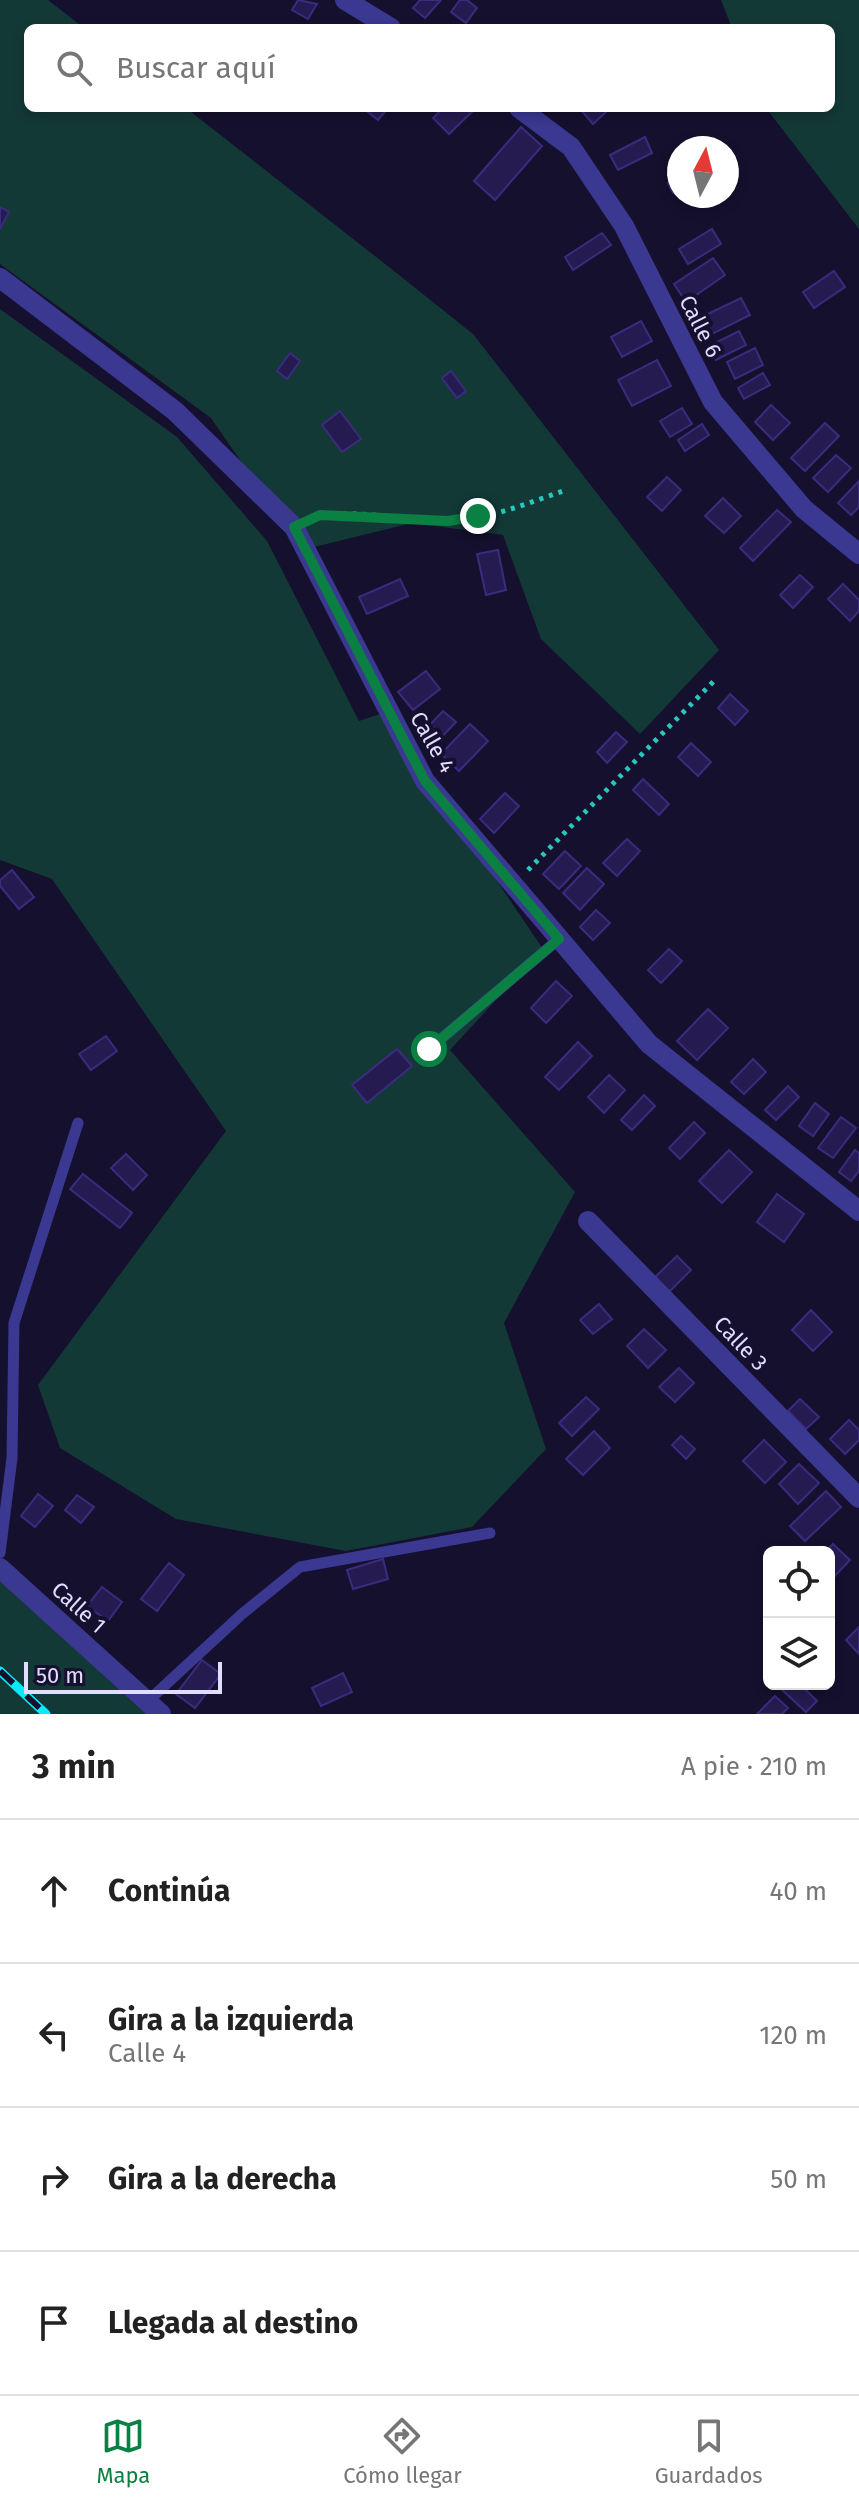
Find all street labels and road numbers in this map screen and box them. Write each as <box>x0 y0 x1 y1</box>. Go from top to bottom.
street label: Calle 6 <box>674 291 728 362</box>
street label: Calle 4 <box>404 707 461 778</box>
street label: Calle 3 <box>708 1310 773 1376</box>
street label: Calle 1 <box>46 1576 111 1639</box>

